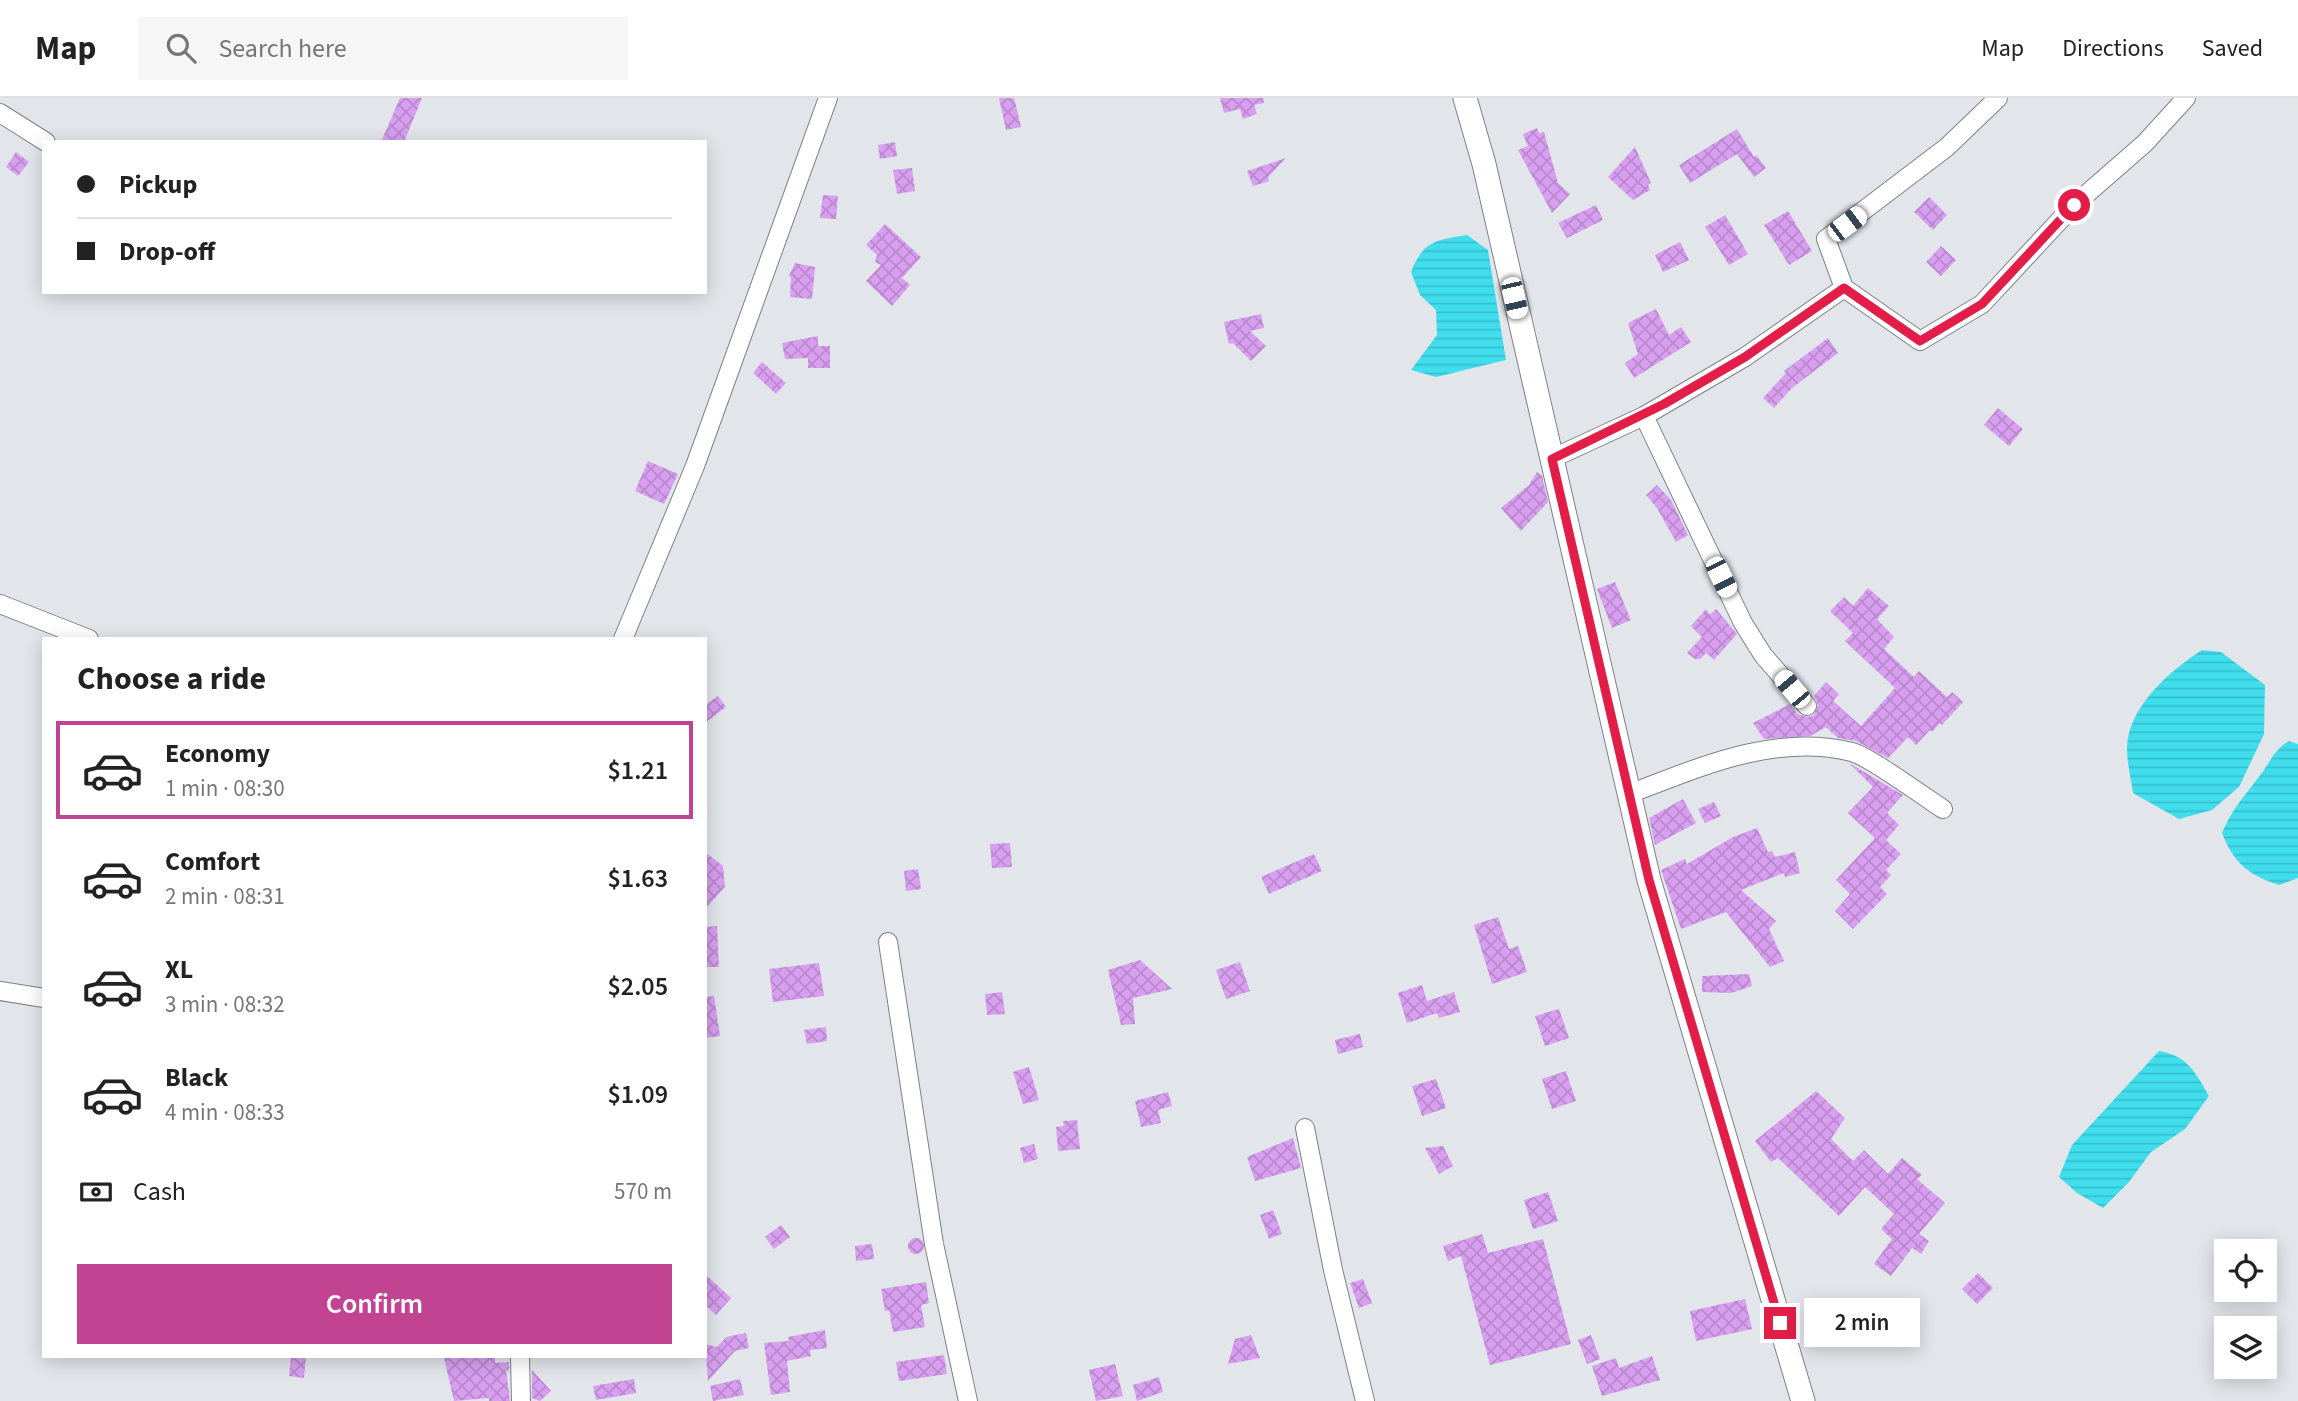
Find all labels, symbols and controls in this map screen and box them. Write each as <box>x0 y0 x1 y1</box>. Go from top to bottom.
search box <box>138 17 628 80</box>
text: Map <box>35 25 96 72</box>
icon: search <box>162 29 200 67</box>
text: Search here <box>218 30 347 67</box>
text: Map <box>1981 31 2024 66</box>
text: Directions <box>2062 31 2164 66</box>
text: Saved <box>2202 31 2263 66</box>
text: Pickup <box>119 166 197 203</box>
route start <box>2058 189 2090 221</box>
car <box>1824 203 1871 245</box>
text: Drop-off <box>119 233 215 270</box>
car <box>1500 275 1529 321</box>
car <box>1703 554 1740 600</box>
text: Choose a ride <box>77 656 266 702</box>
car <box>1771 666 1814 712</box>
text: Economy <box>165 735 270 772</box>
icon: car <box>81 739 144 802</box>
text: $1.21 <box>607 752 668 789</box>
text: 1 min · 08:30 <box>165 772 285 805</box>
text: Comfort <box>165 843 260 880</box>
icon: car <box>81 847 144 910</box>
text: $1.63 <box>607 860 668 897</box>
text: 2 min · 08:31 <box>165 880 285 913</box>
text: XL <box>165 951 193 988</box>
icon: car <box>81 955 144 1018</box>
text: $2.05 <box>607 968 668 1005</box>
text: 3 min · 08:32 <box>165 988 285 1021</box>
text: Black <box>165 1059 228 1096</box>
icon: car <box>81 1063 144 1126</box>
text: $1.09 <box>607 1076 668 1113</box>
text: 4 min · 08:33 <box>165 1096 285 1129</box>
icon: cash <box>77 1173 115 1211</box>
text: Cash <box>133 1173 186 1210</box>
text: 570 m <box>614 1175 672 1208</box>
map controls <box>2214 1239 2277 1379</box>
button: locate <box>2214 1239 2277 1302</box>
button: Confirm <box>77 1264 672 1344</box>
callout: 2 min <box>1804 1298 1920 1348</box>
text: 2 min <box>1835 1306 1889 1339</box>
route end <box>1764 1307 1796 1339</box>
button: layers <box>2214 1316 2277 1379</box>

